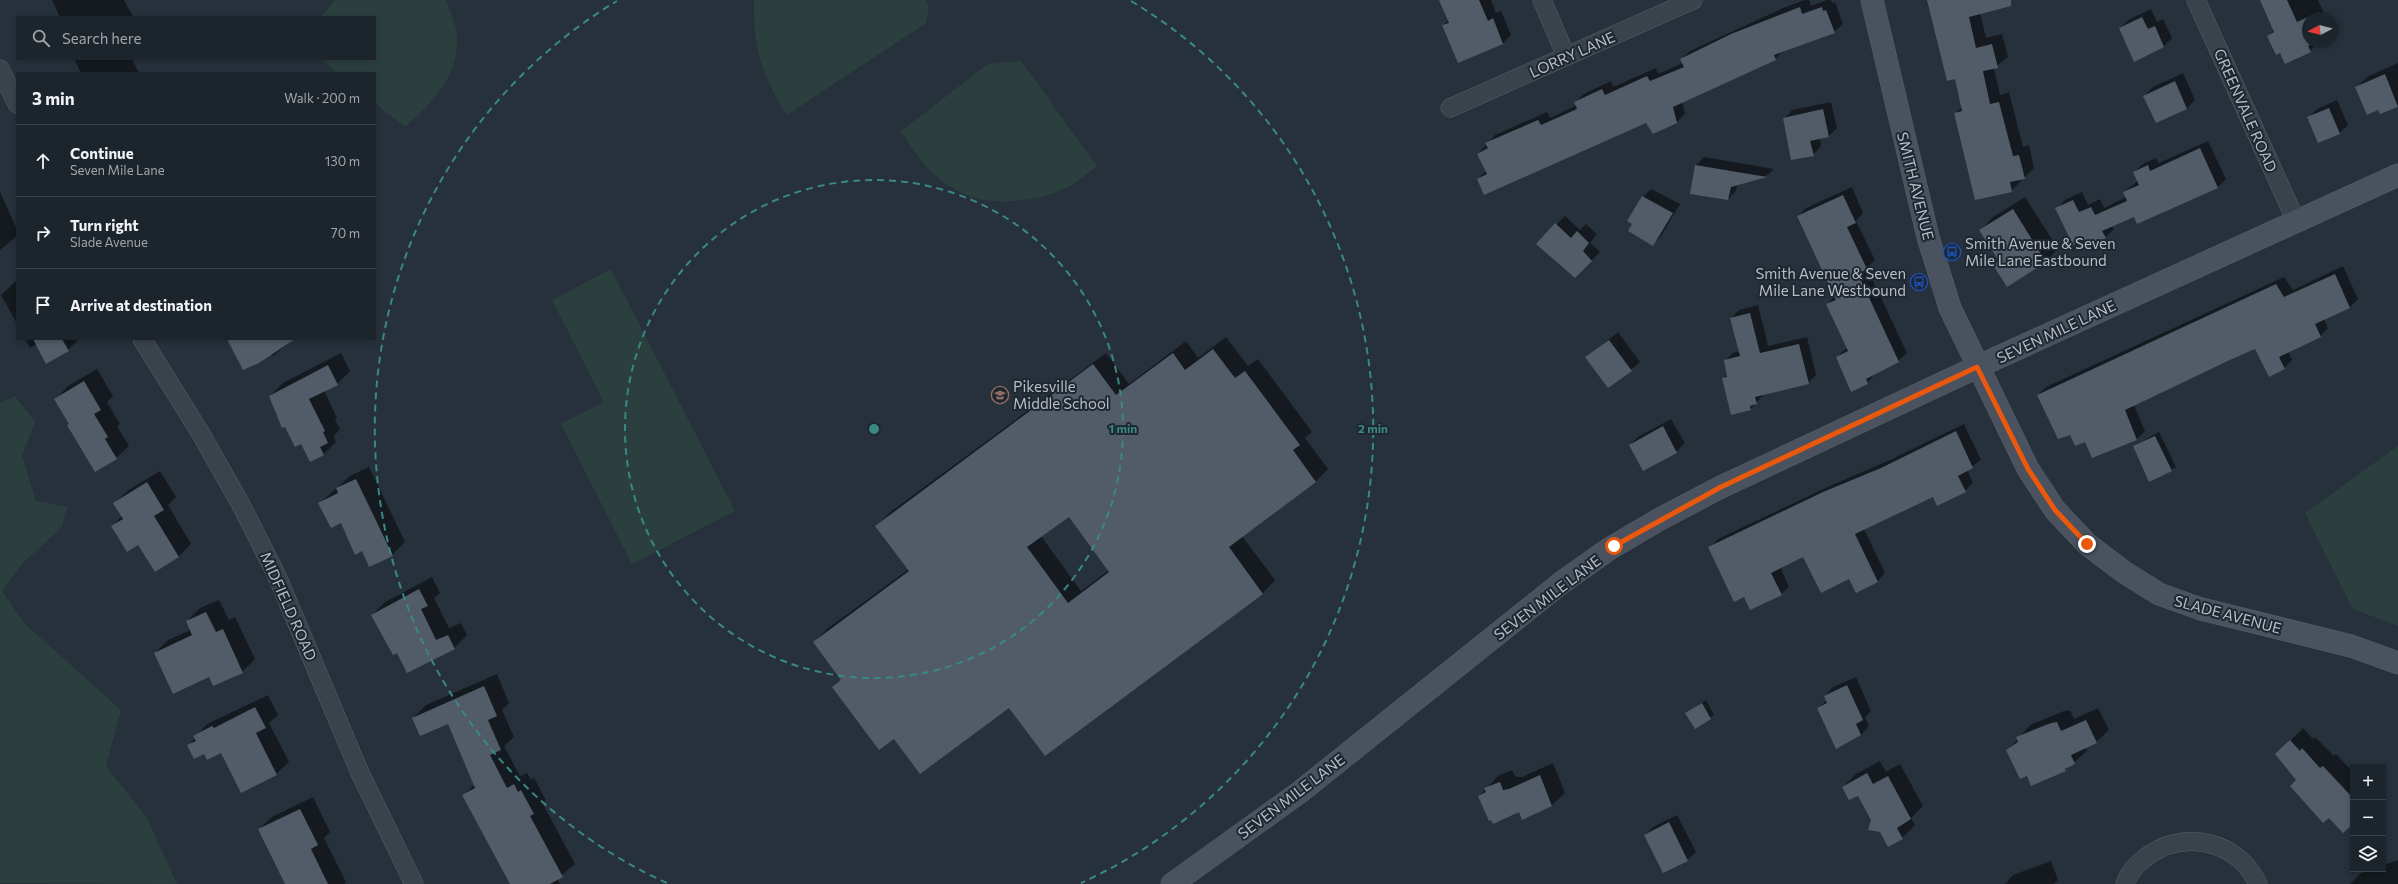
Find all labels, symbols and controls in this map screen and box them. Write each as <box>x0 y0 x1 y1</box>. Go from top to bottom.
north arrow <box>2302 12 2338 48</box>
search box <box>16 16 376 60</box>
icon: search <box>30 27 52 49</box>
street label: LORRY LANE <box>1526 27 1618 81</box>
text: Search here <box>62 29 141 47</box>
street label: GREENVALE ROAD <box>2211 46 2281 174</box>
text: 3 min <box>32 88 75 109</box>
text: Walk · 200 m <box>284 90 360 106</box>
street label: SMITH AVENUE <box>1894 130 1938 242</box>
text: Continue <box>70 144 134 162</box>
icon: ahead <box>32 150 54 172</box>
text: 130 m <box>325 153 360 169</box>
text: Seven Mile Lane <box>70 162 165 178</box>
text: Turn right <box>70 216 139 234</box>
icon: right <box>32 222 54 244</box>
text: 70 m <box>331 225 360 241</box>
text: Slade Avenue <box>70 234 148 250</box>
place label: Smith Avenue & Seven Mile Lane Eastbound <box>1965 234 2116 269</box>
bus stop icon: Smith Avenue & Seven Mile Lane Eastbound <box>1942 242 1962 262</box>
place label: Smith Avenue & Seven Mile Lane Westbound <box>1755 264 1906 299</box>
bus stop icon: Smith Avenue & Seven Mile Lane Westbound <box>1909 272 1929 292</box>
icon: arrive <box>32 294 54 316</box>
text: Arrive at destination <box>70 296 212 314</box>
street label: SEVEN MILE LANE <box>1994 296 2118 366</box>
place label: Pikesville Middle School <box>1013 377 1110 412</box>
school or university icon: Pikesville Middle School <box>990 385 1010 405</box>
text: 1 min <box>1109 421 1137 435</box>
text: 2 min <box>1358 421 1388 435</box>
centre of rings <box>867 422 881 436</box>
route end <box>2078 535 2096 553</box>
route start <box>1605 537 1623 555</box>
street label: MIDFIELD ROAD <box>257 549 321 663</box>
street label: SEVEN MILE LANE <box>1490 551 1604 643</box>
street label: SLADE AVENUE <box>2172 591 2284 637</box>
street label: SEVEN MILE LANE <box>1234 750 1348 842</box>
map controls <box>2350 764 2386 872</box>
button: + <box>2350 764 2386 800</box>
button: − <box>2350 800 2386 836</box>
button: layers <box>2350 836 2386 872</box>

